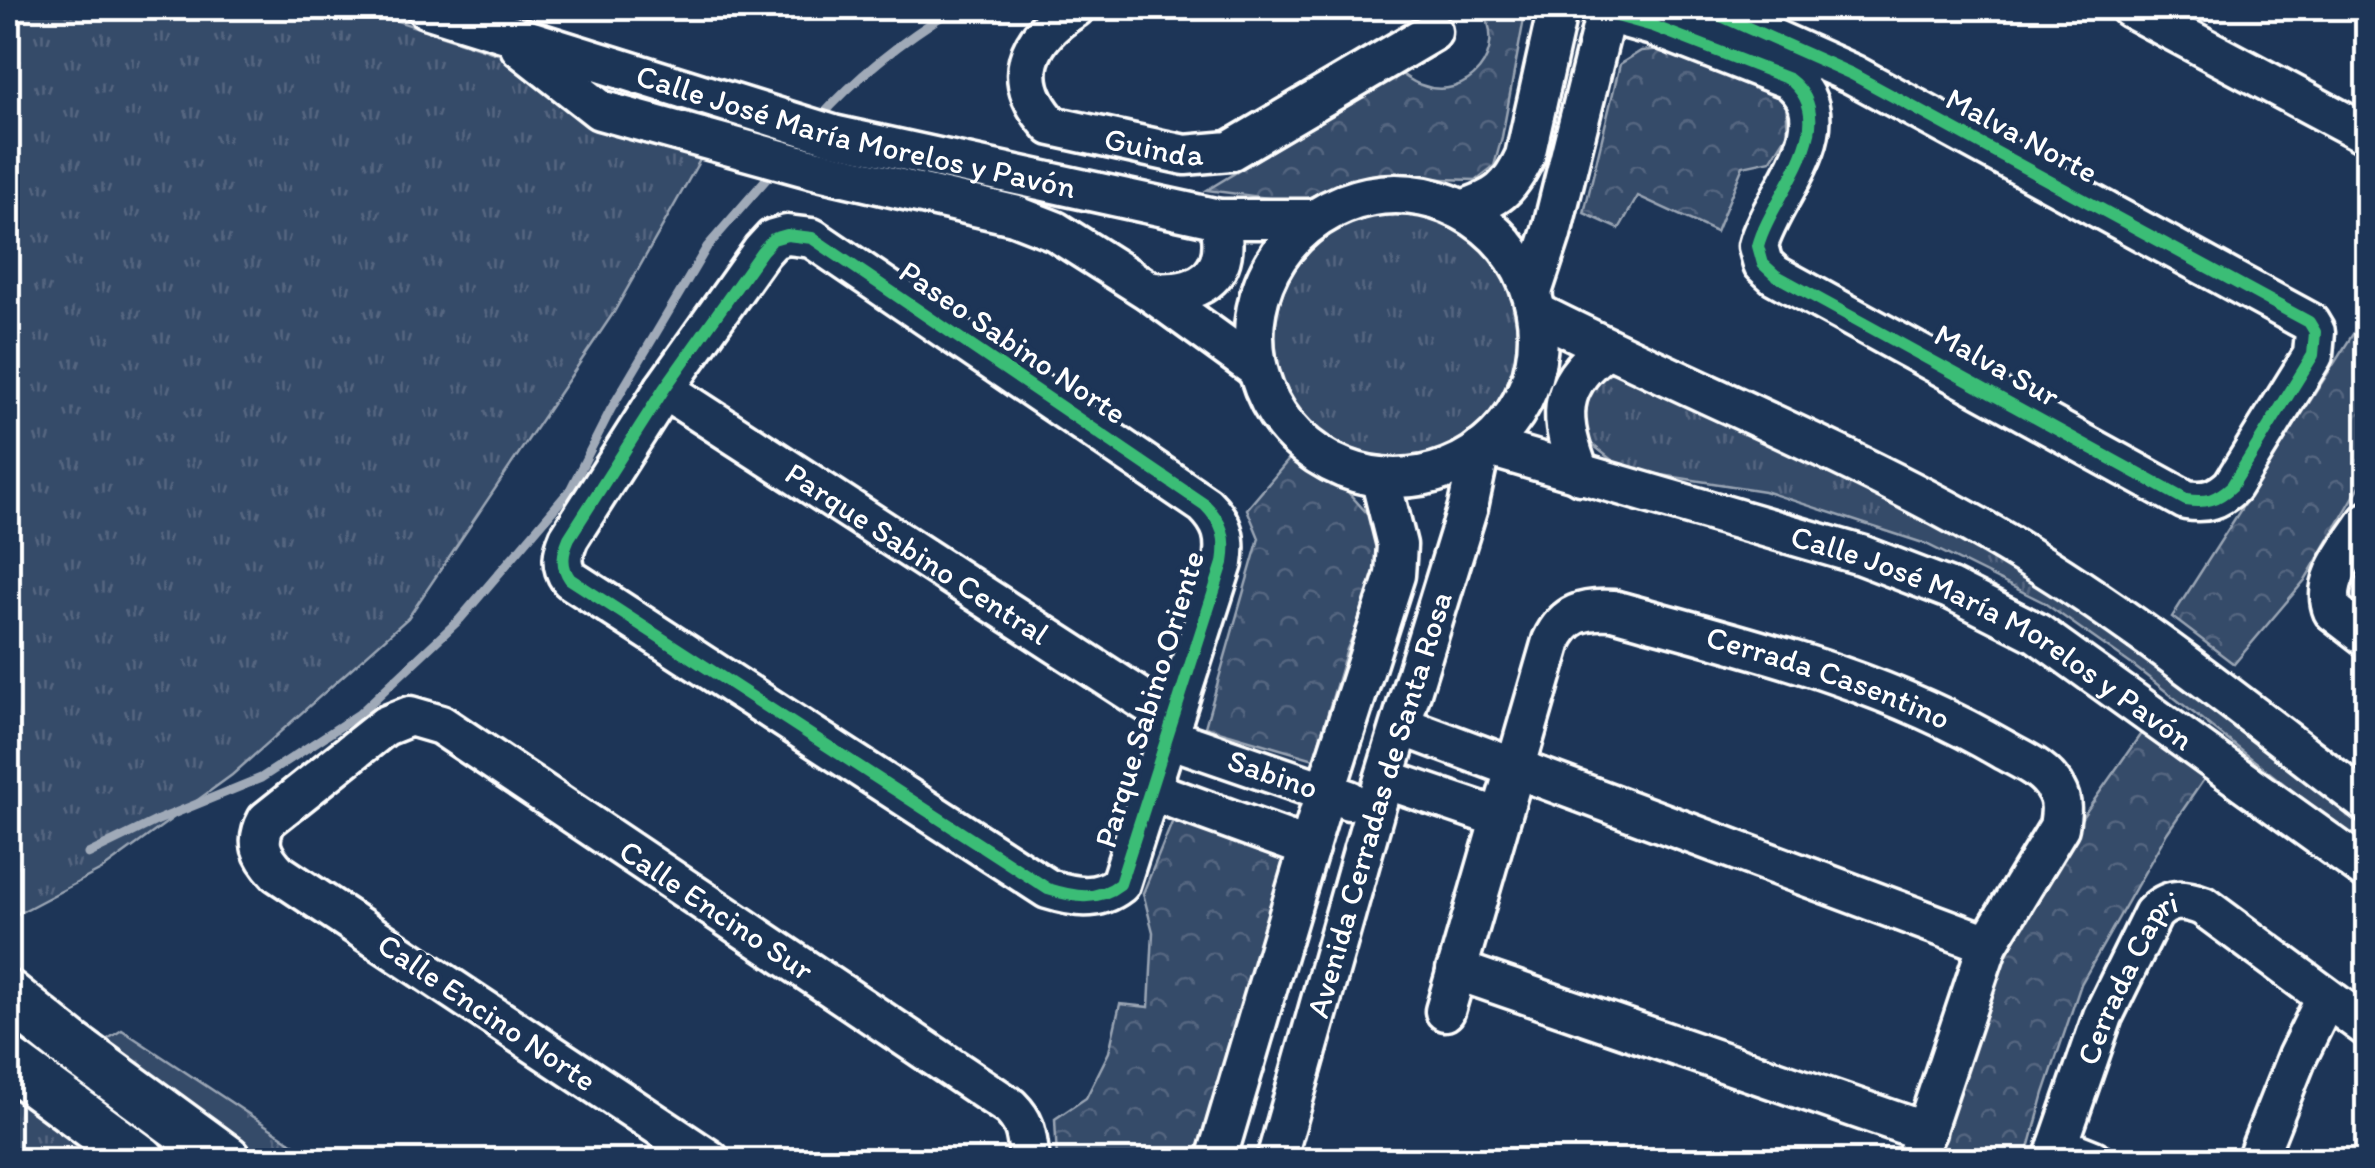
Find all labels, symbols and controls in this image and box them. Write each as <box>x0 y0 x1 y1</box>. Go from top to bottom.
street label: Calle José María Morelos y Pavón <box>632 56 1080 206</box>
street label: Malva Norte <box>1940 79 2104 191</box>
street label: Guinda <box>1101 119 1205 174</box>
street label: Paseo Sabino Norte <box>892 252 1134 432</box>
street label: Malva Sur <box>1928 315 2066 415</box>
street label: Parque Sabino Central <box>778 454 1056 653</box>
street label: Calle José María Morelos y Pavón <box>1786 517 2201 758</box>
street label: Parque Sabino Oriente <box>1086 546 1212 852</box>
street label: Avenida Cerradas de Santa Rosa <box>1298 587 1460 1022</box>
street label: Cerrada Casentino <box>1702 617 1957 738</box>
street label: Sabino <box>1223 741 1323 807</box>
street label: Calle Encino Sur <box>612 831 821 989</box>
street label: Cerrada Capri <box>2068 882 2181 1070</box>
street label: Calle Encino Norte <box>371 925 603 1099</box>

